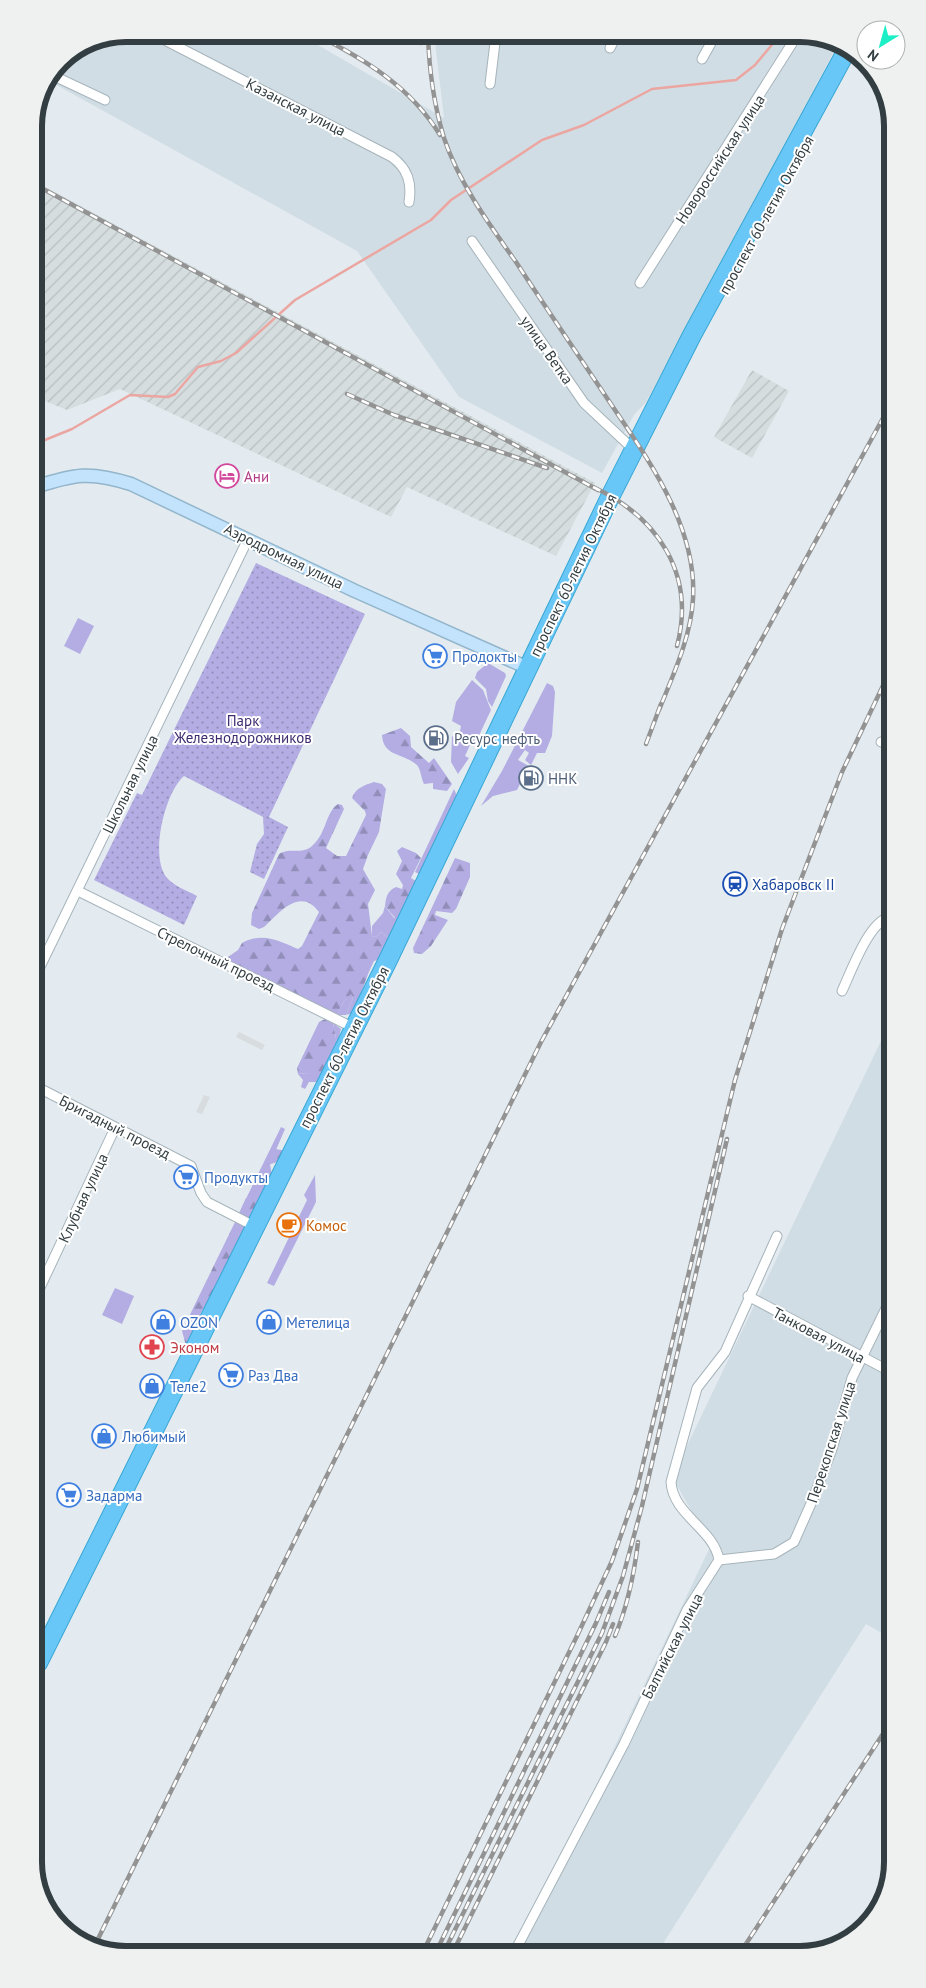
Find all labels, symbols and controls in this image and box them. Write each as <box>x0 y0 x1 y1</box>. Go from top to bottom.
north arrow <box>856 20 906 70</box>
text: N <box>864 45 882 65</box>
street label: Казанская улица <box>243 74 349 140</box>
street label: Новороссийская улица <box>671 91 769 227</box>
street label: проспект 60-летия Октября <box>714 132 818 298</box>
street label: улица Ветка <box>517 312 577 388</box>
hotel icon: Ани <box>214 463 240 489</box>
place label: Ани <box>244 467 269 486</box>
street label: проспект 60-летия Октября <box>525 490 621 660</box>
street label: Аэродромная улица <box>221 519 347 593</box>
supermarket icon: Продокты <box>422 643 448 669</box>
place label: Продокты <box>452 647 517 666</box>
park label: Парк Железнодорожников <box>173 711 312 747</box>
fuel station icon: Ресурс нефть <box>423 725 449 751</box>
place label: Ресурс нефть <box>454 729 540 748</box>
street label: Школьная улица <box>98 732 162 836</box>
fuel station icon: ННК <box>518 765 544 791</box>
place label: ННК <box>548 769 577 788</box>
station icon: Хабаровск II <box>722 871 748 897</box>
place label: Хабаровск II <box>752 875 835 894</box>
street label: Стрелочный проезд <box>154 922 278 996</box>
street label: проспект 60-летия Октября <box>295 963 393 1131</box>
street label: Бригадный проезд <box>56 1091 174 1163</box>
street label: Клубная улица <box>54 1150 112 1246</box>
supermarket icon: Продукты <box>173 1164 199 1190</box>
place label: Продукты <box>204 1168 268 1187</box>
cafe icon: Комос <box>276 1212 302 1238</box>
place label: Комос <box>306 1216 347 1235</box>
street label: Танковая улица <box>770 1303 868 1367</box>
shop icon: OZON <box>150 1309 176 1335</box>
shop icon: Метелица <box>256 1309 282 1335</box>
place label: OZON <box>180 1313 218 1332</box>
place label: Метелица <box>286 1313 350 1332</box>
pharmacy icon: Эконом <box>139 1334 165 1360</box>
place label: Эконом <box>170 1338 220 1357</box>
supermarket icon: Раз Два <box>218 1362 244 1388</box>
place label: Раз Два <box>248 1366 299 1385</box>
shop icon: Теле2 <box>139 1373 165 1399</box>
place label: Теле2 <box>170 1377 207 1396</box>
street label: Перекопская улица <box>802 1379 860 1505</box>
shop icon: Любимый <box>91 1423 117 1449</box>
place label: Любимый <box>121 1427 186 1446</box>
supermarket icon: Задарма <box>56 1482 82 1508</box>
place label: Задарма <box>86 1486 142 1505</box>
street label: Балтийская улица <box>637 1590 707 1702</box>

